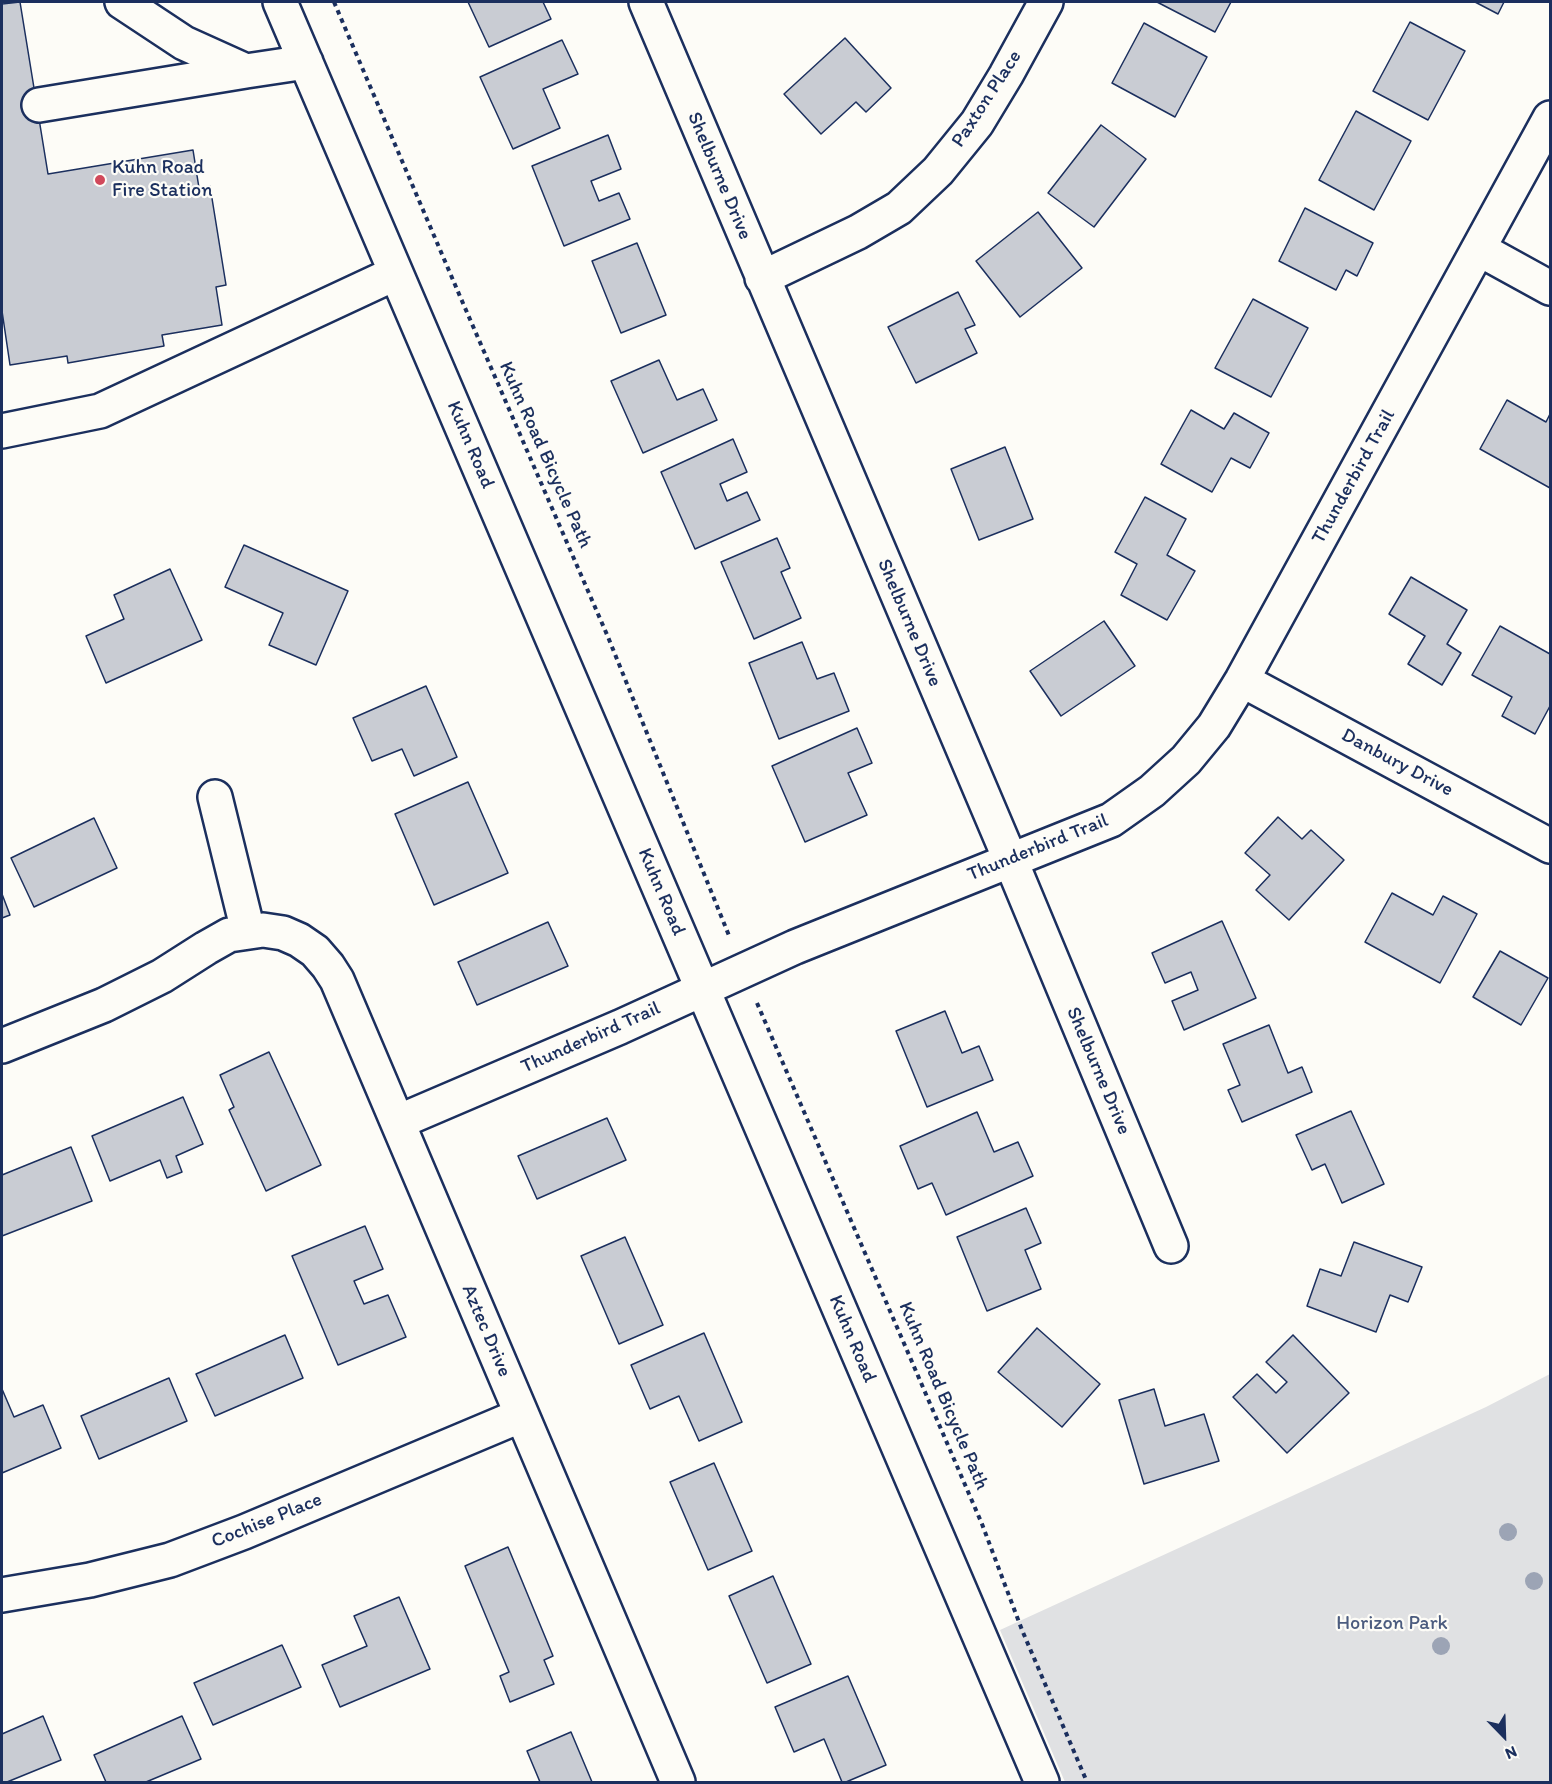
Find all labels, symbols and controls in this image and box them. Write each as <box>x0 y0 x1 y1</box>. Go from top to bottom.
street label: Paxton Place <box>947 46 1027 152</box>
street label: Shelburne Drive <box>681 109 757 243</box>
place label: Kuhn Road Fire Station <box>112 156 213 203</box>
marker: Kuhn Road Fire Station <box>93 173 107 187</box>
street label: Kuhn Road Bicycle Path <box>493 358 597 552</box>
street label: Kuhn Road <box>441 398 499 492</box>
street label: Thunderbird Trail <box>1307 406 1401 548</box>
street label: Shelburne Drive <box>871 556 947 690</box>
street label: Danbury Drive <box>1337 723 1457 803</box>
street label: Thunderbird Trail <box>964 809 1112 887</box>
street label: Kuhn Road <box>632 845 690 939</box>
street label: Thunderbird Trail <box>518 997 664 1079</box>
street label: Shelburne Drive <box>1060 1004 1136 1138</box>
street label: Aztec Drive <box>456 1281 516 1381</box>
street label: Kuhn Road <box>823 1292 881 1386</box>
street label: Kuhn Road Bicycle Path <box>893 1298 993 1494</box>
street label: Cochise Place <box>208 1488 326 1554</box>
park label: Horizon Park <box>1336 1612 1448 1636</box>
north arrow <box>1474 1706 1534 1766</box>
text: N <box>1503 1742 1520 1764</box>

